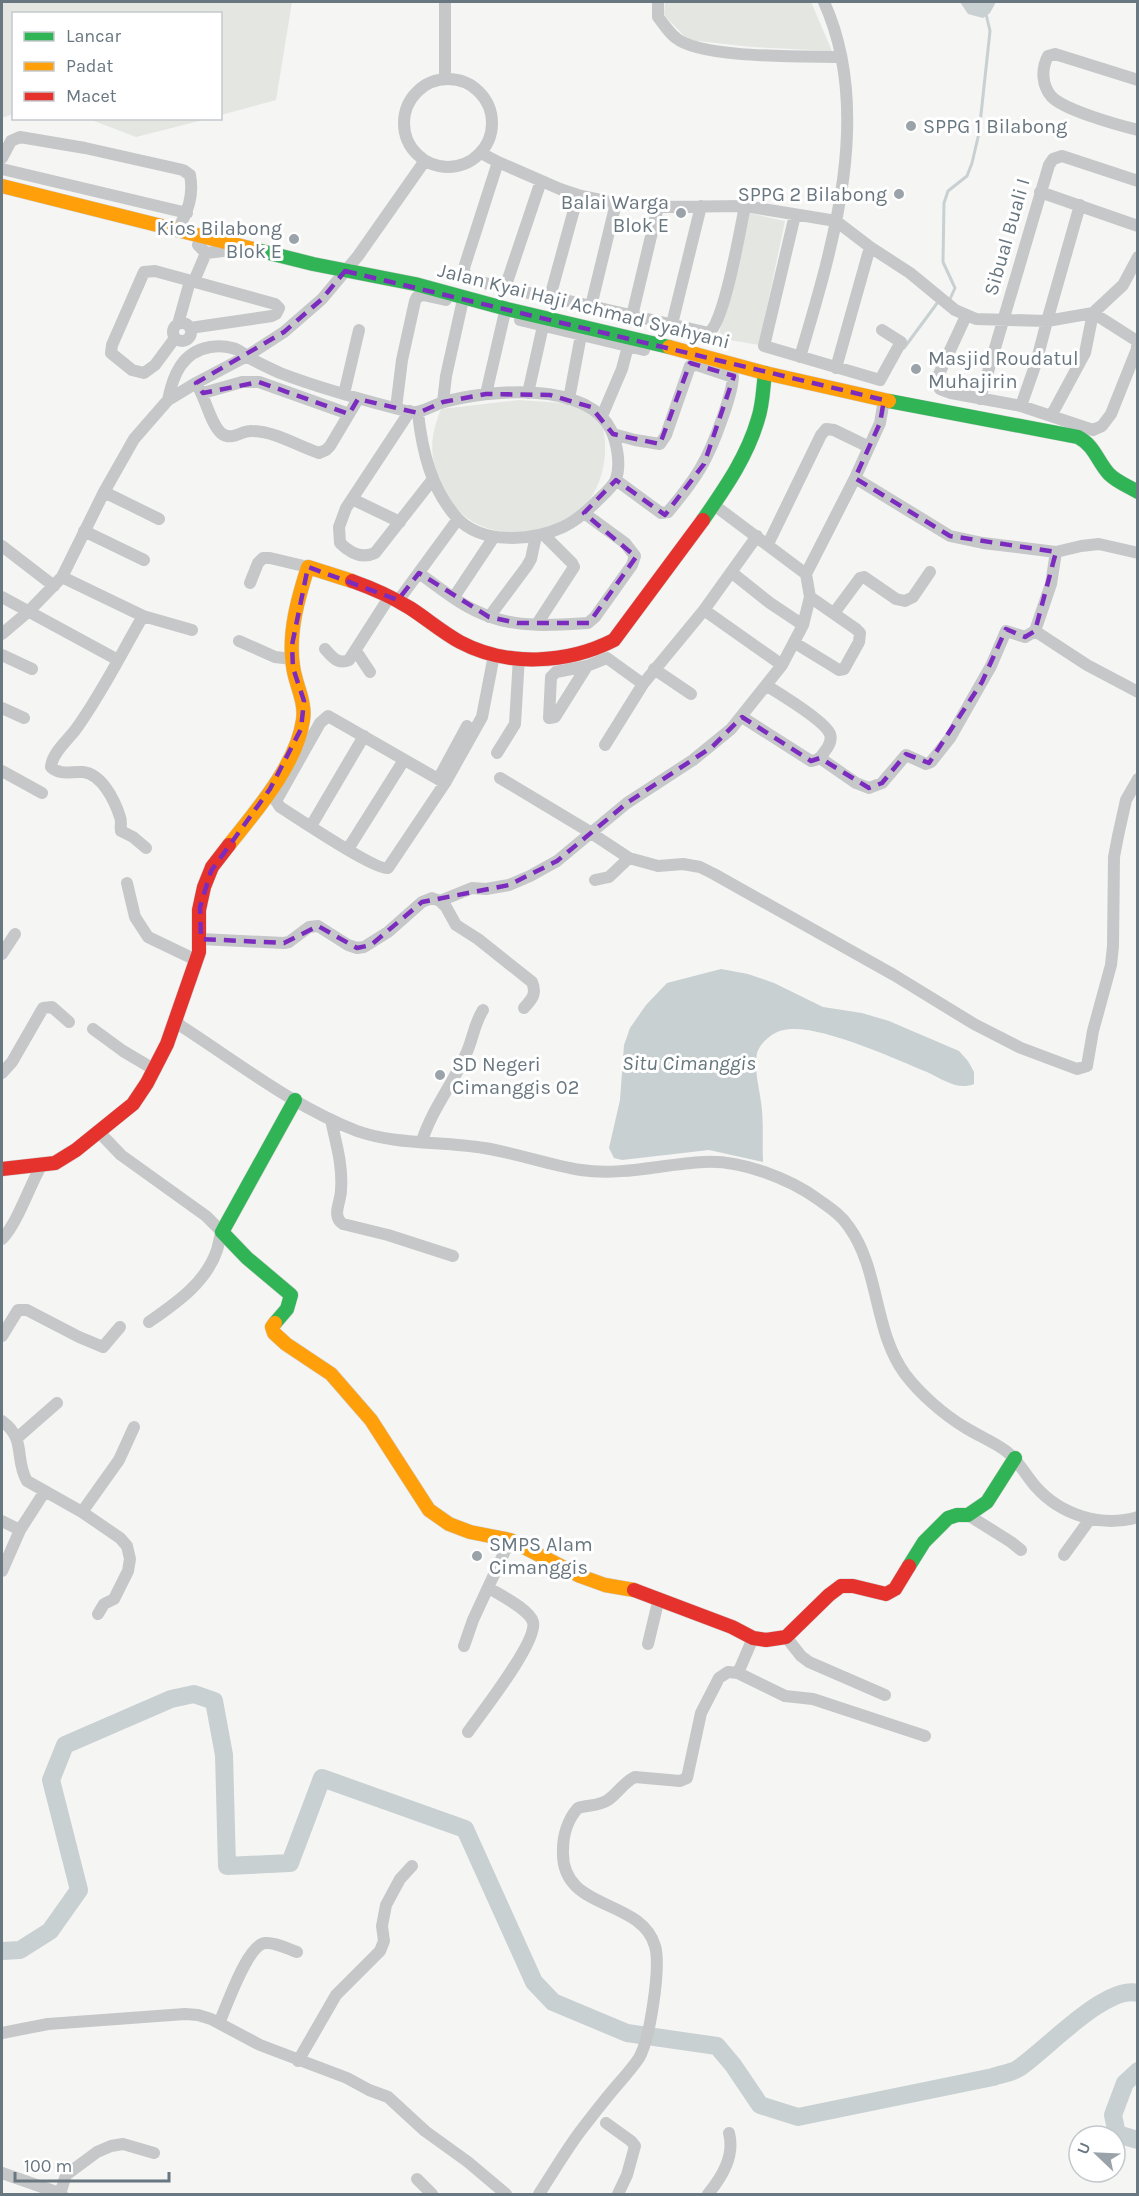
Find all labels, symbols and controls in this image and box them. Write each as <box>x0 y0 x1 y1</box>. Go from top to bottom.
legend <box>12 12 222 120</box>
text: Lancar <box>66 25 121 47</box>
text: Padat <box>66 55 113 77</box>
text: Macet <box>66 85 117 107</box>
place label: SPPG 1 Bilabong <box>923 115 1067 138</box>
marker: SPPG 1 Bilabong <box>904 119 918 133</box>
street label: Sibual Buali I <box>979 176 1035 298</box>
place label: SPPG 2 Bilabong <box>738 183 887 206</box>
marker: SPPG 2 Bilabong <box>892 187 906 201</box>
place label: Balai Warga Blok E <box>561 191 669 237</box>
marker: Balai Warga Blok E <box>674 206 688 220</box>
place label: Kios Bilabong Blok E <box>157 217 282 263</box>
marker: Kios Bilabong Blok E <box>287 232 301 246</box>
street label: Jalan Kyai Haji Achmad Syahyani <box>436 259 732 353</box>
place label: Masjid Roudatul Muhajirin <box>928 347 1079 393</box>
marker: Masjid Roudatul Muhajirin <box>909 362 923 376</box>
water label: Situ Cimanggis <box>622 1051 756 1075</box>
place label: SD Negeri Cimanggis 02 <box>452 1053 579 1099</box>
marker: SD Negeri Cimanggis 02 <box>433 1068 447 1082</box>
place label: SMPS Alam Cimanggis <box>489 1533 593 1579</box>
marker: SMPS Alam Cimanggis <box>470 1549 484 1563</box>
north arrow <box>1067 2124 1127 2184</box>
text: U <box>1073 2140 1095 2157</box>
scale bar <box>15 2145 170 2183</box>
text: 100 m <box>24 2155 72 2177</box>

